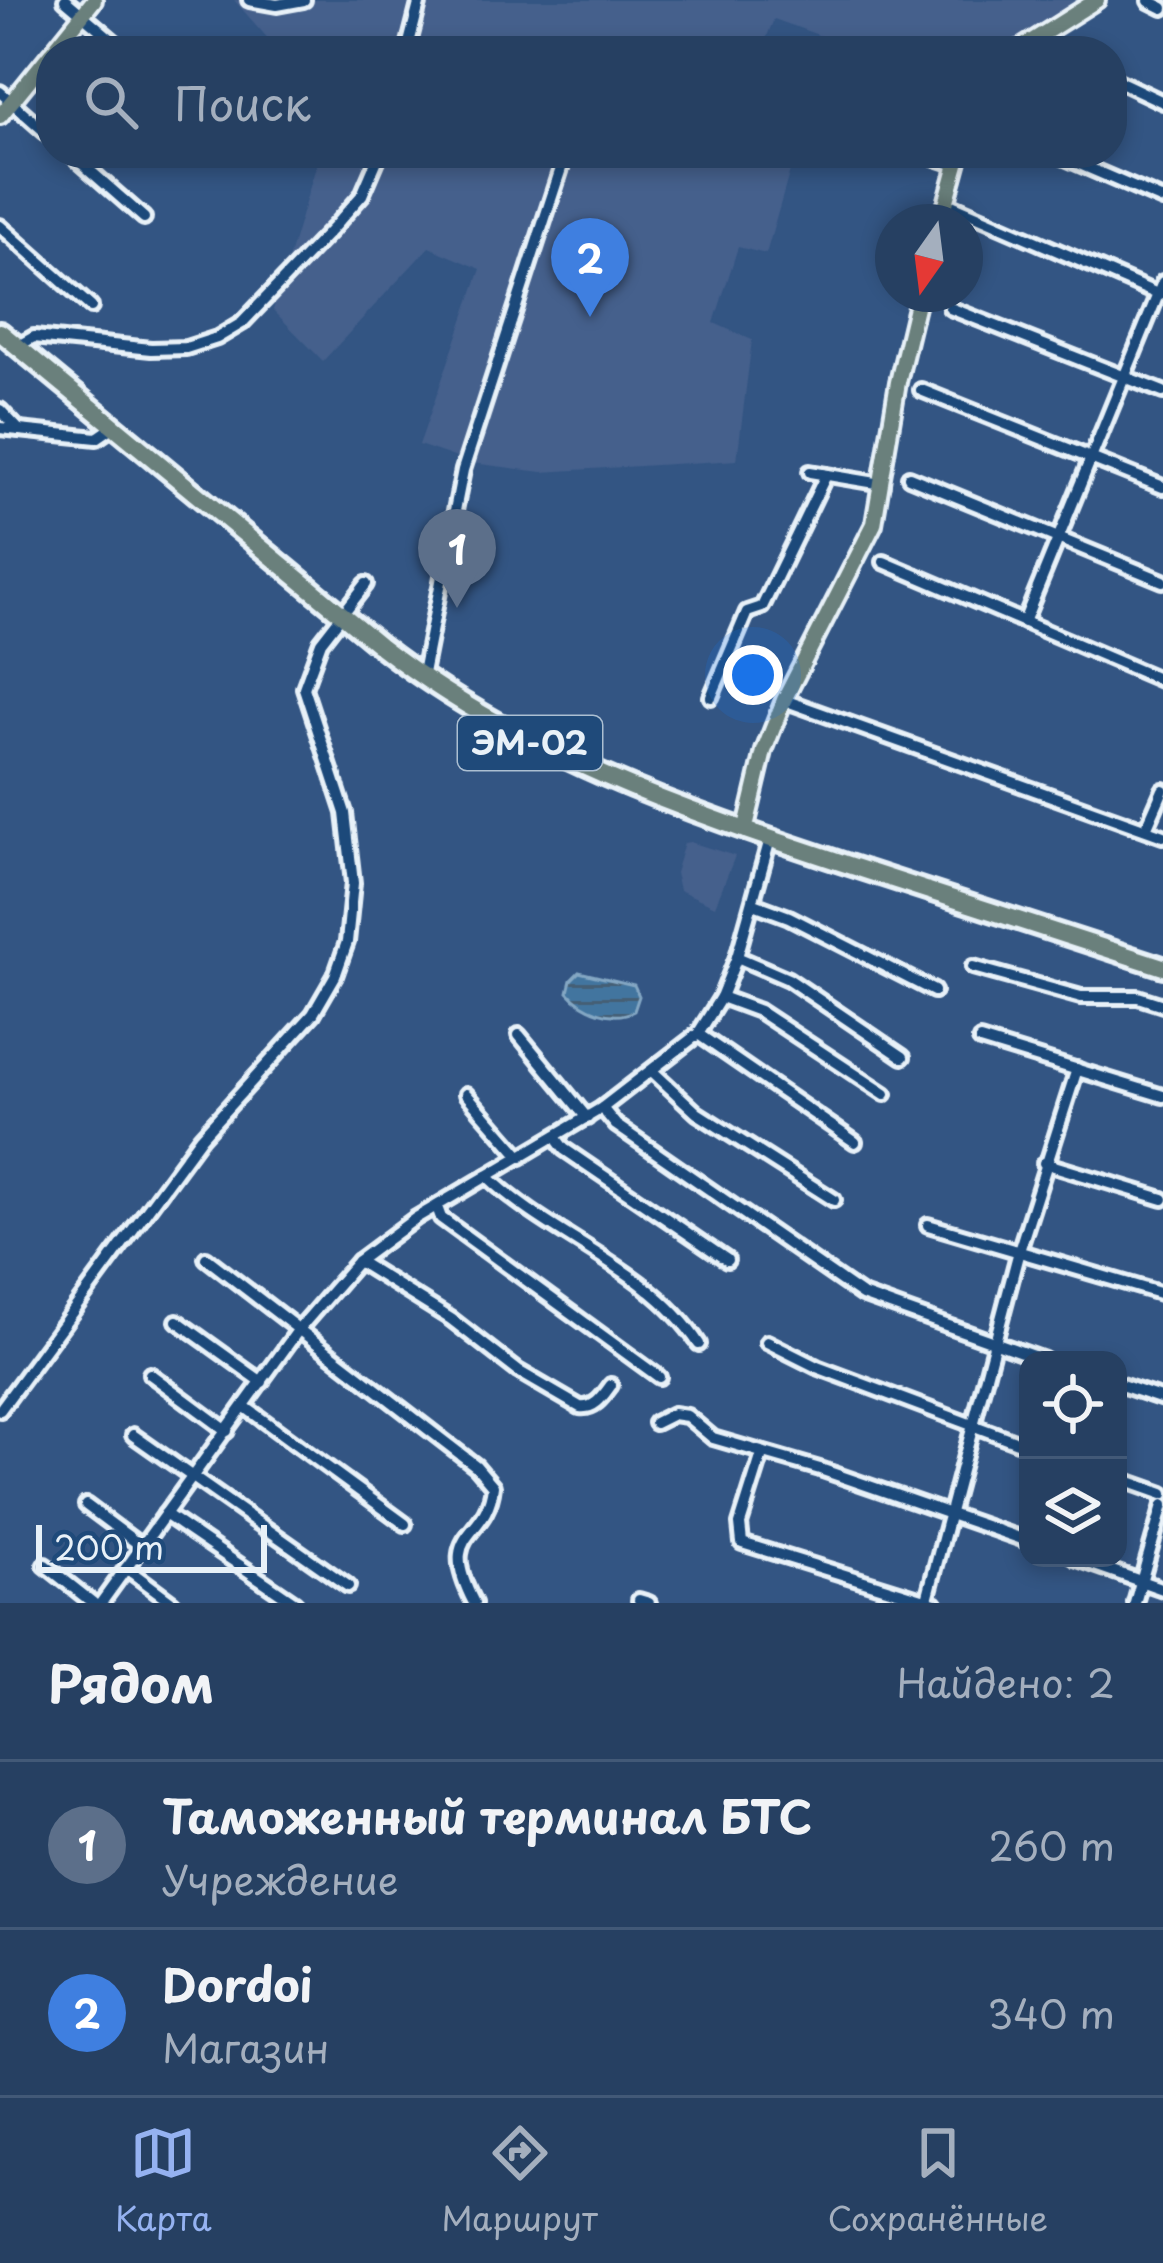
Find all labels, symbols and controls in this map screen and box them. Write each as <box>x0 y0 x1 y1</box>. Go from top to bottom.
search box <box>36 36 1127 168</box>
text: Поиск <box>174 68 311 136</box>
icon: search <box>78 69 144 135</box>
north arrow <box>875 204 983 312</box>
pin: 2 <box>551 218 629 317</box>
pin: 1 <box>418 509 496 608</box>
your location <box>723 645 783 705</box>
road number: ЭМ-02 <box>458 716 602 770</box>
map controls <box>1019 1351 1127 1567</box>
button: locate <box>1019 1351 1127 1459</box>
button: layers <box>1019 1459 1127 1567</box>
scale bar <box>36 1519 267 1572</box>
text: 200 m <box>54 1521 164 1571</box>
text: Рядом <box>48 1643 214 1720</box>
text: Найдено: 2 <box>896 1652 1115 1711</box>
text: Таможенный терминал БТС <box>162 1781 812 1849</box>
text: 1 <box>78 1815 96 1874</box>
text: 260 m <box>988 1815 1115 1874</box>
text: Учреждение <box>162 1849 399 1908</box>
text: Dordoi <box>162 1949 312 2017</box>
text: 2 <box>73 1983 101 2042</box>
text: 340 m <box>987 1983 1115 2042</box>
text: Магазин <box>162 2017 329 2076</box>
tab: Карта <box>115 2120 212 2242</box>
tab: Маршрут <box>442 2120 598 2242</box>
tab: Сохранённые <box>827 2120 1048 2242</box>

